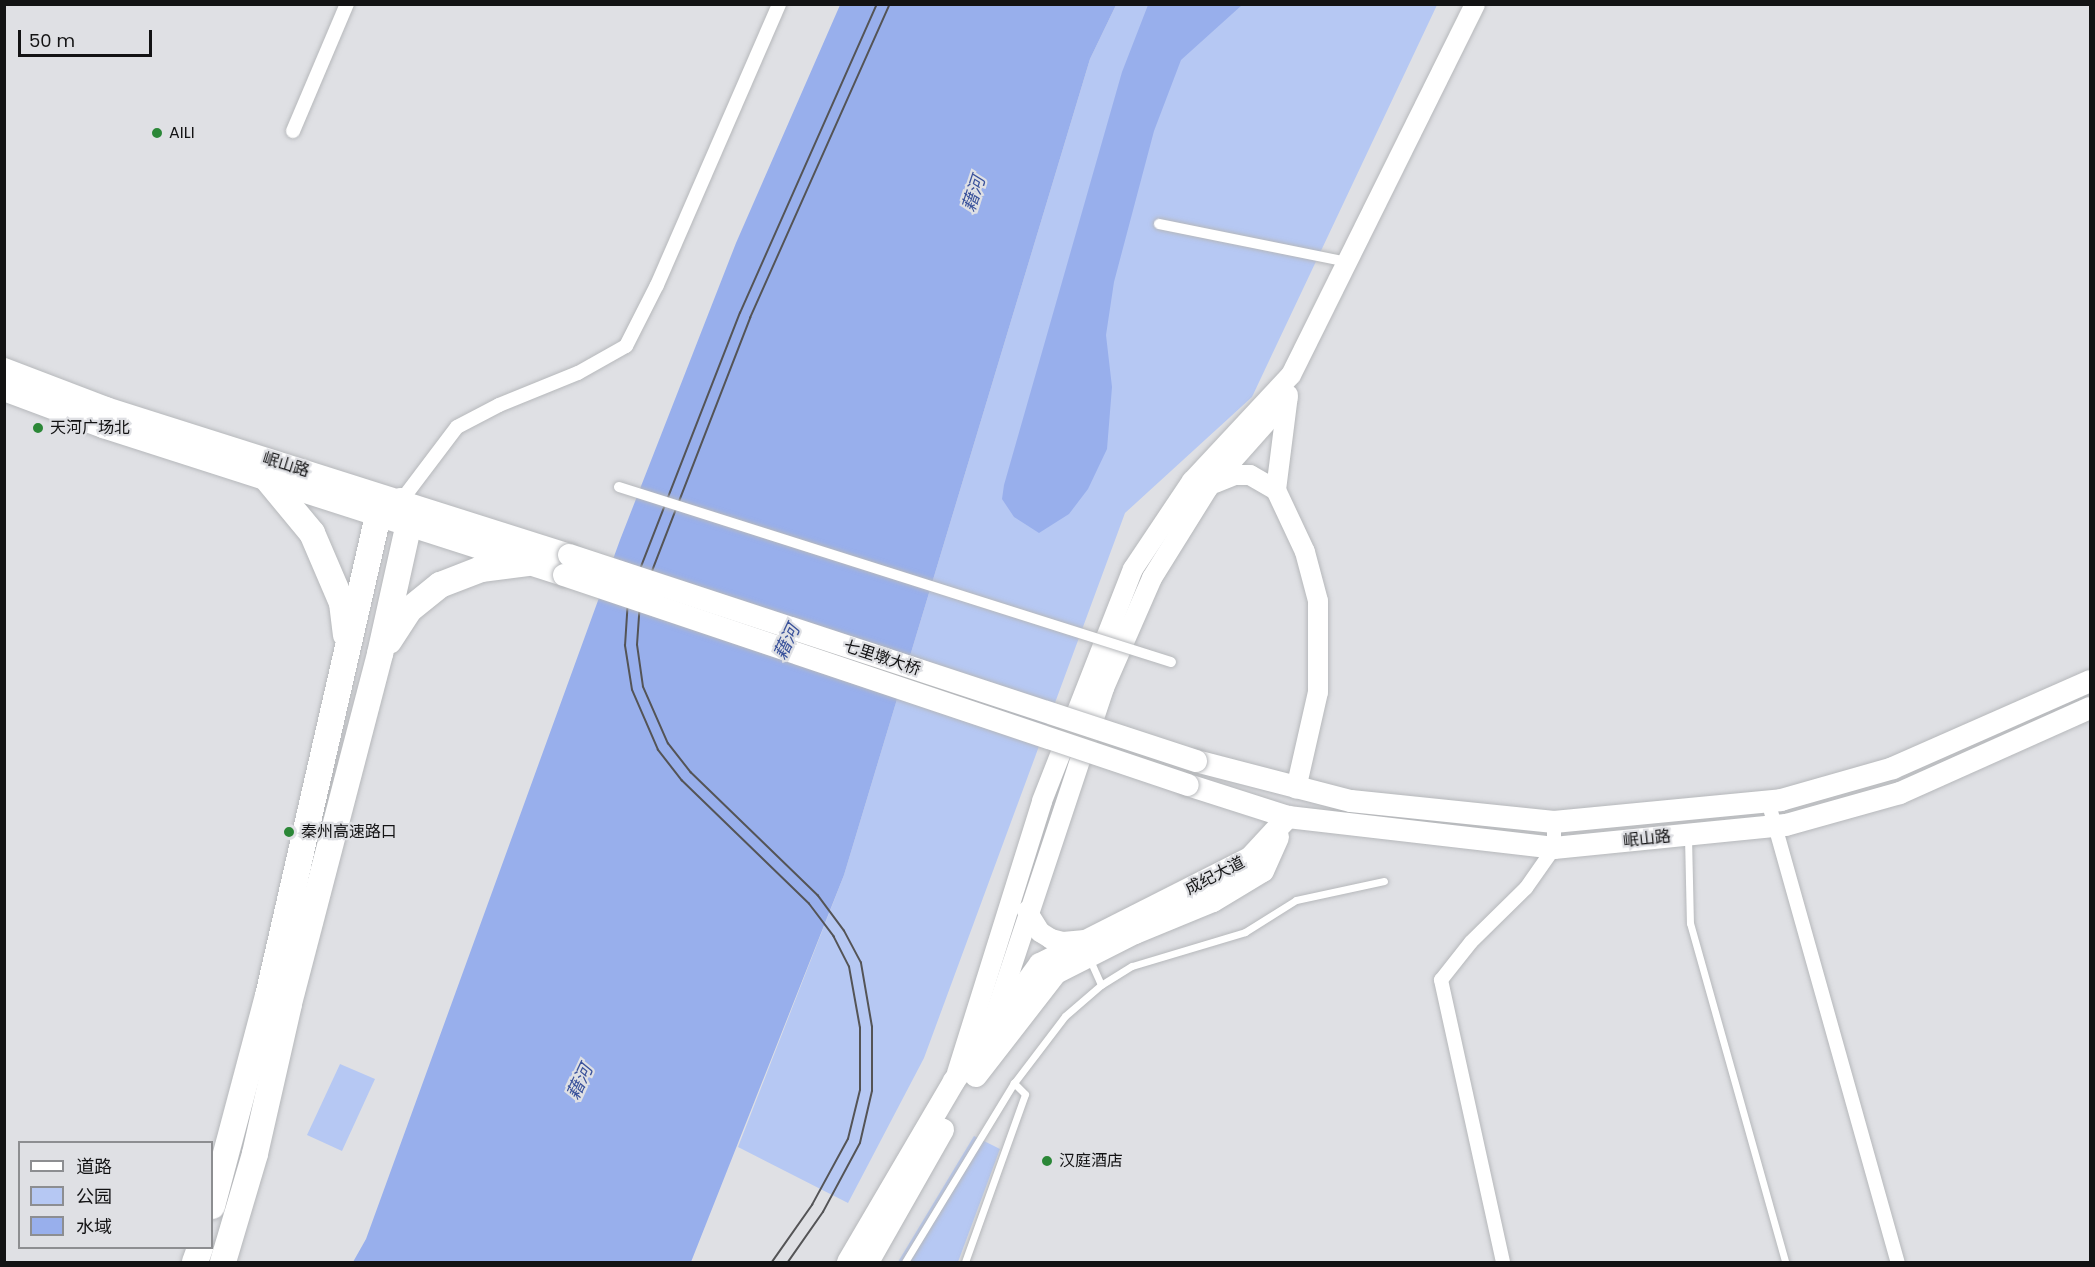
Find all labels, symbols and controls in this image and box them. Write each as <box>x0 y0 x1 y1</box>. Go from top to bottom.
scale bar <box>21 18 154 56</box>
text: 50 m <box>29 28 75 53</box>
place label: AILI <box>169 123 195 143</box>
marker: AILI <box>150 126 164 140</box>
water label: 藉河 <box>958 174 990 214</box>
place label: 天河广场北 <box>50 418 130 438</box>
marker: 天河广场北 <box>31 421 45 435</box>
street label: 岷山路 <box>260 449 312 481</box>
water label: 藉河 <box>770 621 804 663</box>
street label: 七里墩大桥 <box>841 637 923 679</box>
place label: 秦州高速路口 <box>301 822 397 842</box>
marker: 秦州高速路口 <box>282 825 296 839</box>
street label: 岷山路 <box>1622 827 1672 851</box>
street label: 成纪大道 <box>1182 853 1248 899</box>
water label: 藉河 <box>563 1061 597 1103</box>
legend <box>18 1141 213 1249</box>
place label: 汉庭酒店 <box>1059 1151 1123 1171</box>
text: 道路 <box>76 1154 112 1179</box>
marker: 汉庭酒店 <box>1040 1154 1054 1168</box>
text: 公园 <box>76 1184 112 1209</box>
text: 水域 <box>76 1214 112 1239</box>

